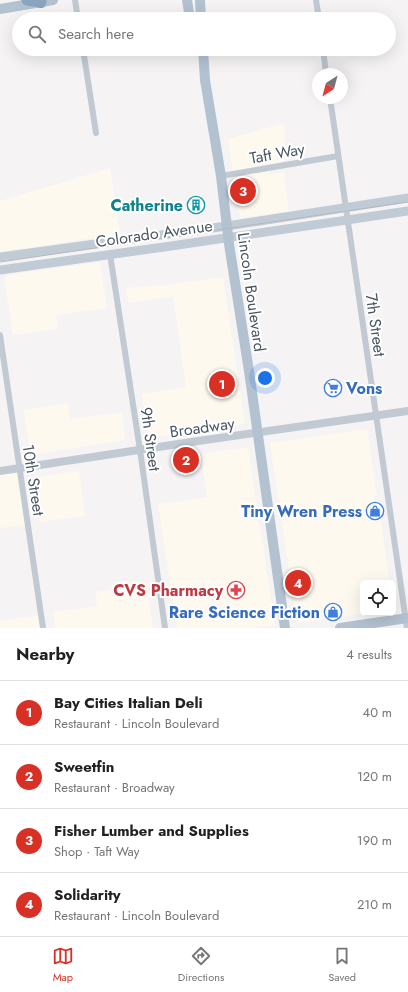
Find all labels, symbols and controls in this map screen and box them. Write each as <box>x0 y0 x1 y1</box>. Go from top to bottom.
search box <box>12 12 396 56</box>
icon: search <box>26 23 48 45</box>
text: Search here <box>58 23 134 45</box>
north arrow <box>312 68 348 104</box>
street label: Taft Way <box>248 137 307 170</box>
pin: 3 <box>230 176 256 206</box>
place label: Catherine <box>110 194 183 217</box>
building icon: Catherine <box>186 195 206 215</box>
street label: Colorado Avenue <box>94 214 214 253</box>
street label: Lincoln Boulevard <box>232 231 271 353</box>
street label: 7th Street <box>360 292 391 358</box>
your location <box>255 368 275 388</box>
pin: 1 <box>209 369 235 399</box>
place label: Vons <box>345 377 382 400</box>
supermarket icon: Vons <box>323 378 343 398</box>
street label: 9th Street <box>135 406 166 473</box>
street label: Broadway <box>168 411 237 443</box>
street label: 10th Street <box>17 443 51 518</box>
pin: 2 <box>173 445 199 475</box>
place label: Tiny Wren Press <box>241 500 362 523</box>
shop icon: Tiny Wren Press <box>365 501 385 521</box>
pin: 4 <box>285 568 311 598</box>
place label: CVS Pharmacy <box>113 579 224 602</box>
pharmacy icon: CVS Pharmacy <box>226 580 246 600</box>
map controls <box>360 580 396 616</box>
button: locate <box>360 580 396 616</box>
place label: Rare Science Fiction <box>169 601 320 624</box>
shop icon: Rare Science Fiction <box>323 602 343 622</box>
text: Nearby <box>16 642 74 666</box>
text: 4 results <box>346 645 392 664</box>
text: Bay Cities Italian Deli <box>54 692 203 714</box>
text: 1 <box>26 703 32 722</box>
text: 40 m <box>363 703 392 722</box>
text: Restaurant · Lincoln Boulevard <box>54 714 219 733</box>
text: Sweetfin <box>54 756 114 778</box>
text: 2 <box>25 767 33 786</box>
text: 120 m <box>357 767 392 786</box>
text: Restaurant · Broadway <box>54 778 175 797</box>
text: Fisher Lumber and Supplies <box>54 820 249 842</box>
text: 3 <box>25 831 33 850</box>
text: 190 m <box>357 831 392 850</box>
text: Shop · Taft Way <box>54 842 139 861</box>
text: Solidarity <box>54 884 121 906</box>
text: 4 <box>24 895 34 914</box>
text: 210 m <box>357 895 392 914</box>
text: Restaurant · Lincoln Boulevard <box>54 906 219 925</box>
tab: Map <box>52 945 74 985</box>
tab: Directions <box>178 945 224 985</box>
tab: Saved <box>328 945 356 985</box>

